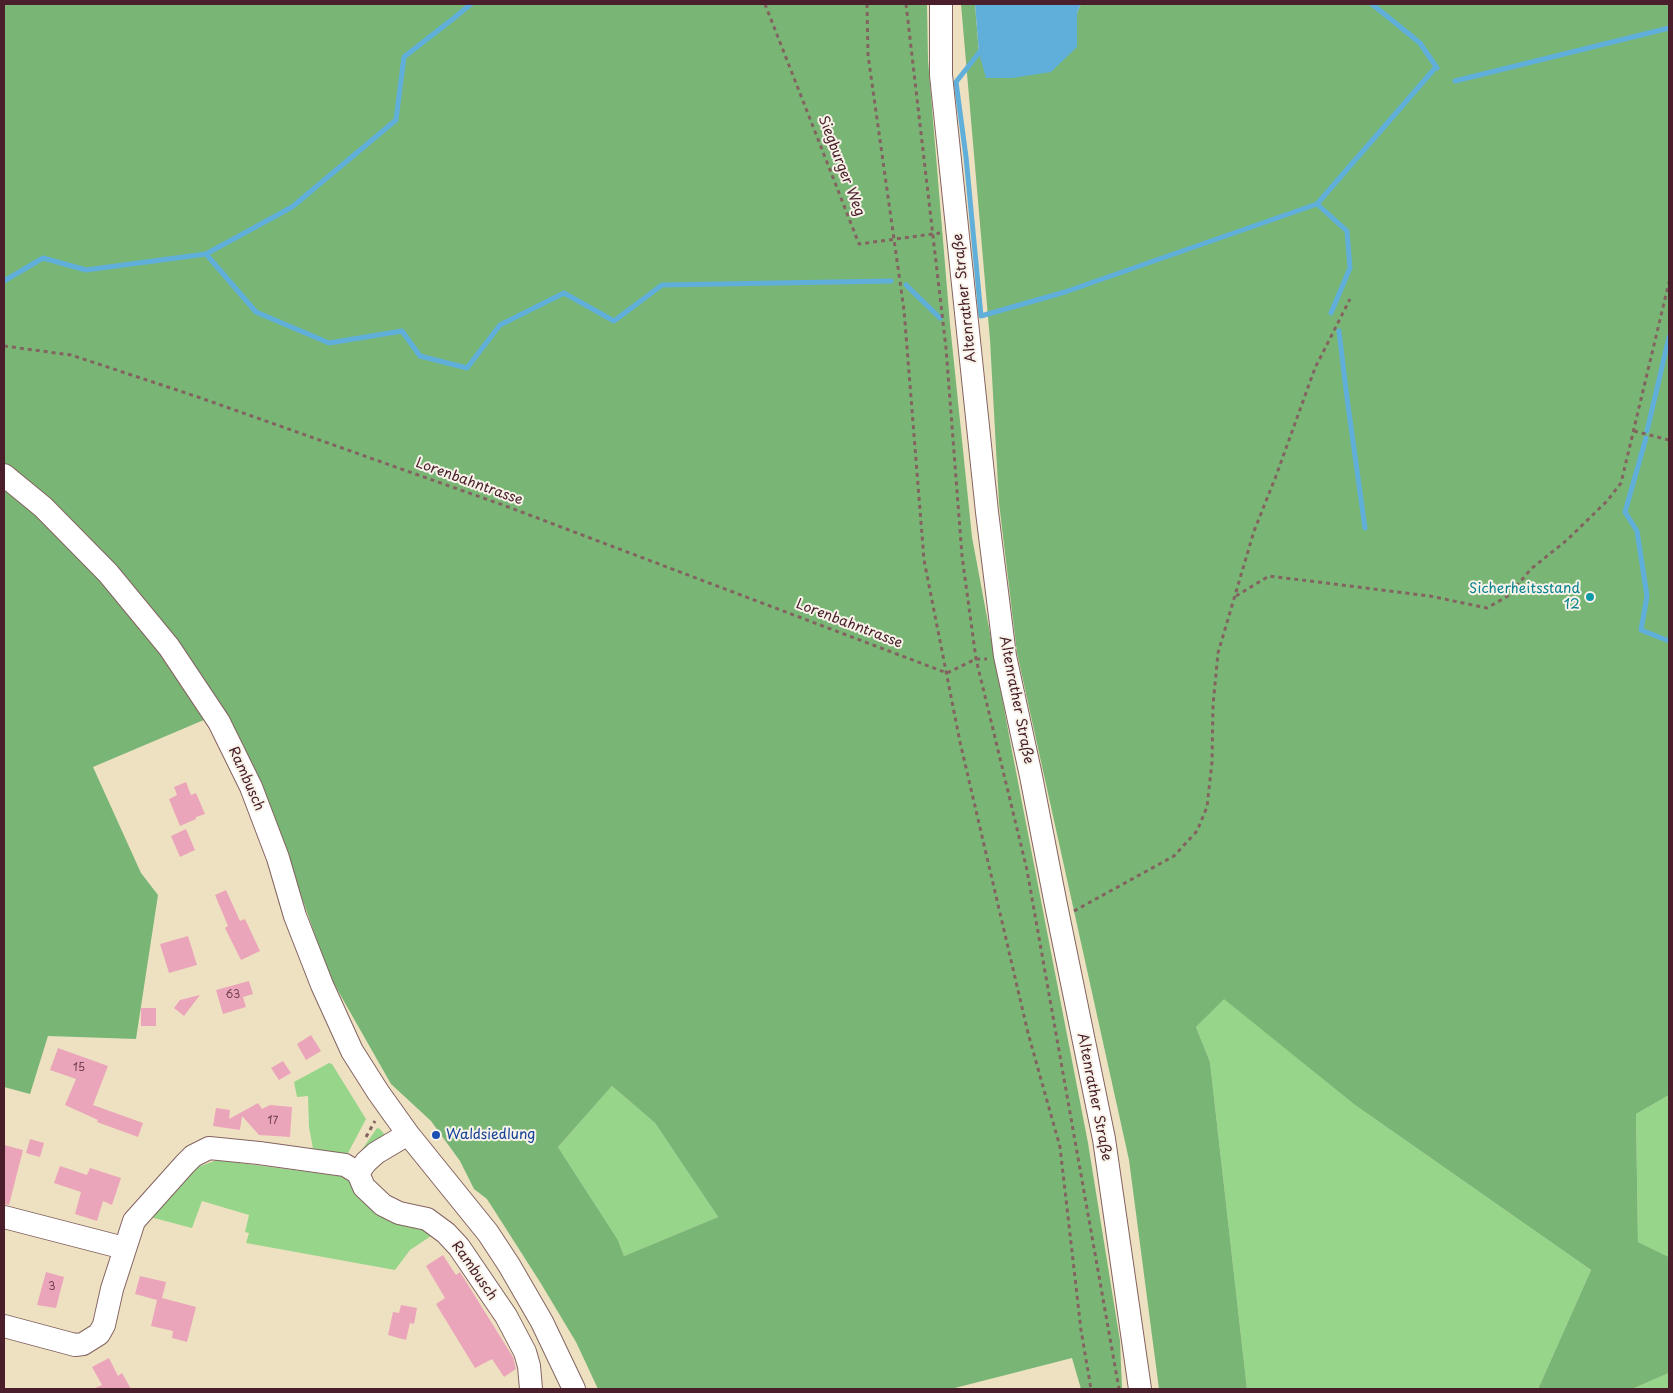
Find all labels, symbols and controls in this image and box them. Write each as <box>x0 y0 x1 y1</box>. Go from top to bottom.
street label: Siegburger Weg <box>814 113 868 219</box>
street label: Altenrather Straße <box>950 233 980 363</box>
street label: Lorenbahntrasse <box>413 455 525 509</box>
place label: Sicherheitsstand 12 <box>1469 581 1580 614</box>
marker: Sicherheitsstand 12 <box>1584 591 1596 603</box>
street label: Lorenbahntrasse <box>793 596 905 652</box>
street label: Altenrather Straße <box>995 635 1037 765</box>
street label: Rambusch <box>224 744 268 814</box>
house number: 63 <box>226 988 240 1002</box>
street label: Altenrather Straße <box>1073 1032 1115 1162</box>
house number: 15 <box>73 1061 85 1075</box>
house number: 17 <box>268 1114 278 1128</box>
place label: Waldsiedlung <box>446 1127 535 1143</box>
marker: Waldsiedlung <box>430 1129 442 1141</box>
street label: Rambusch <box>448 1238 500 1304</box>
house number: 3 <box>48 1280 56 1294</box>

